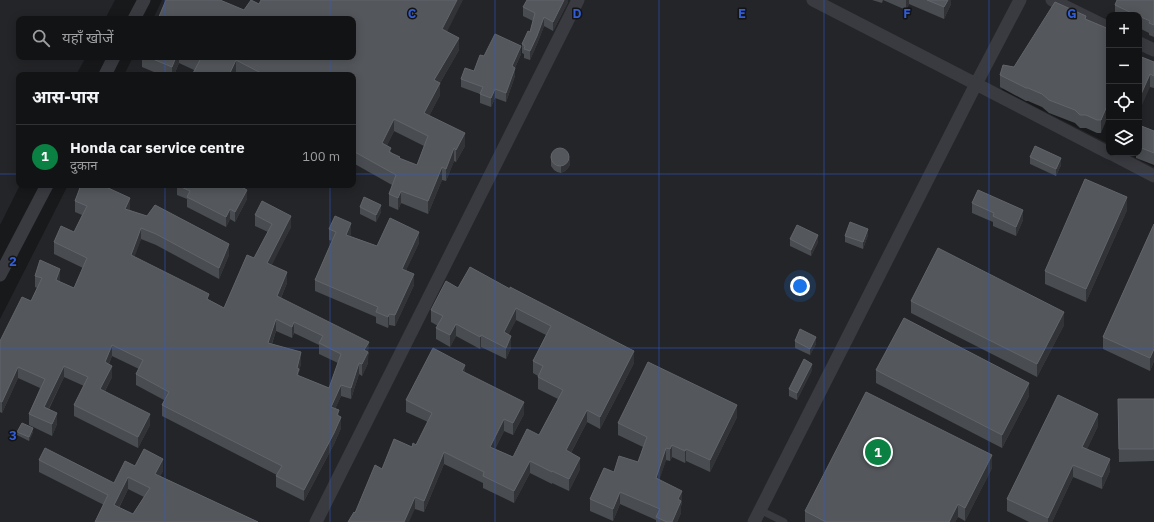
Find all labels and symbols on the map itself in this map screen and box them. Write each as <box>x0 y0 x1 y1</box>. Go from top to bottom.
text: C <box>408 5 417 22</box>
text: D <box>572 5 582 22</box>
text: E <box>738 5 746 22</box>
text: F <box>903 5 911 22</box>
text: G <box>1067 5 1077 22</box>
text: 2 <box>9 253 17 270</box>
your location <box>790 276 810 296</box>
text: 3 <box>9 427 17 444</box>
pin: 1 <box>865 437 891 467</box>

